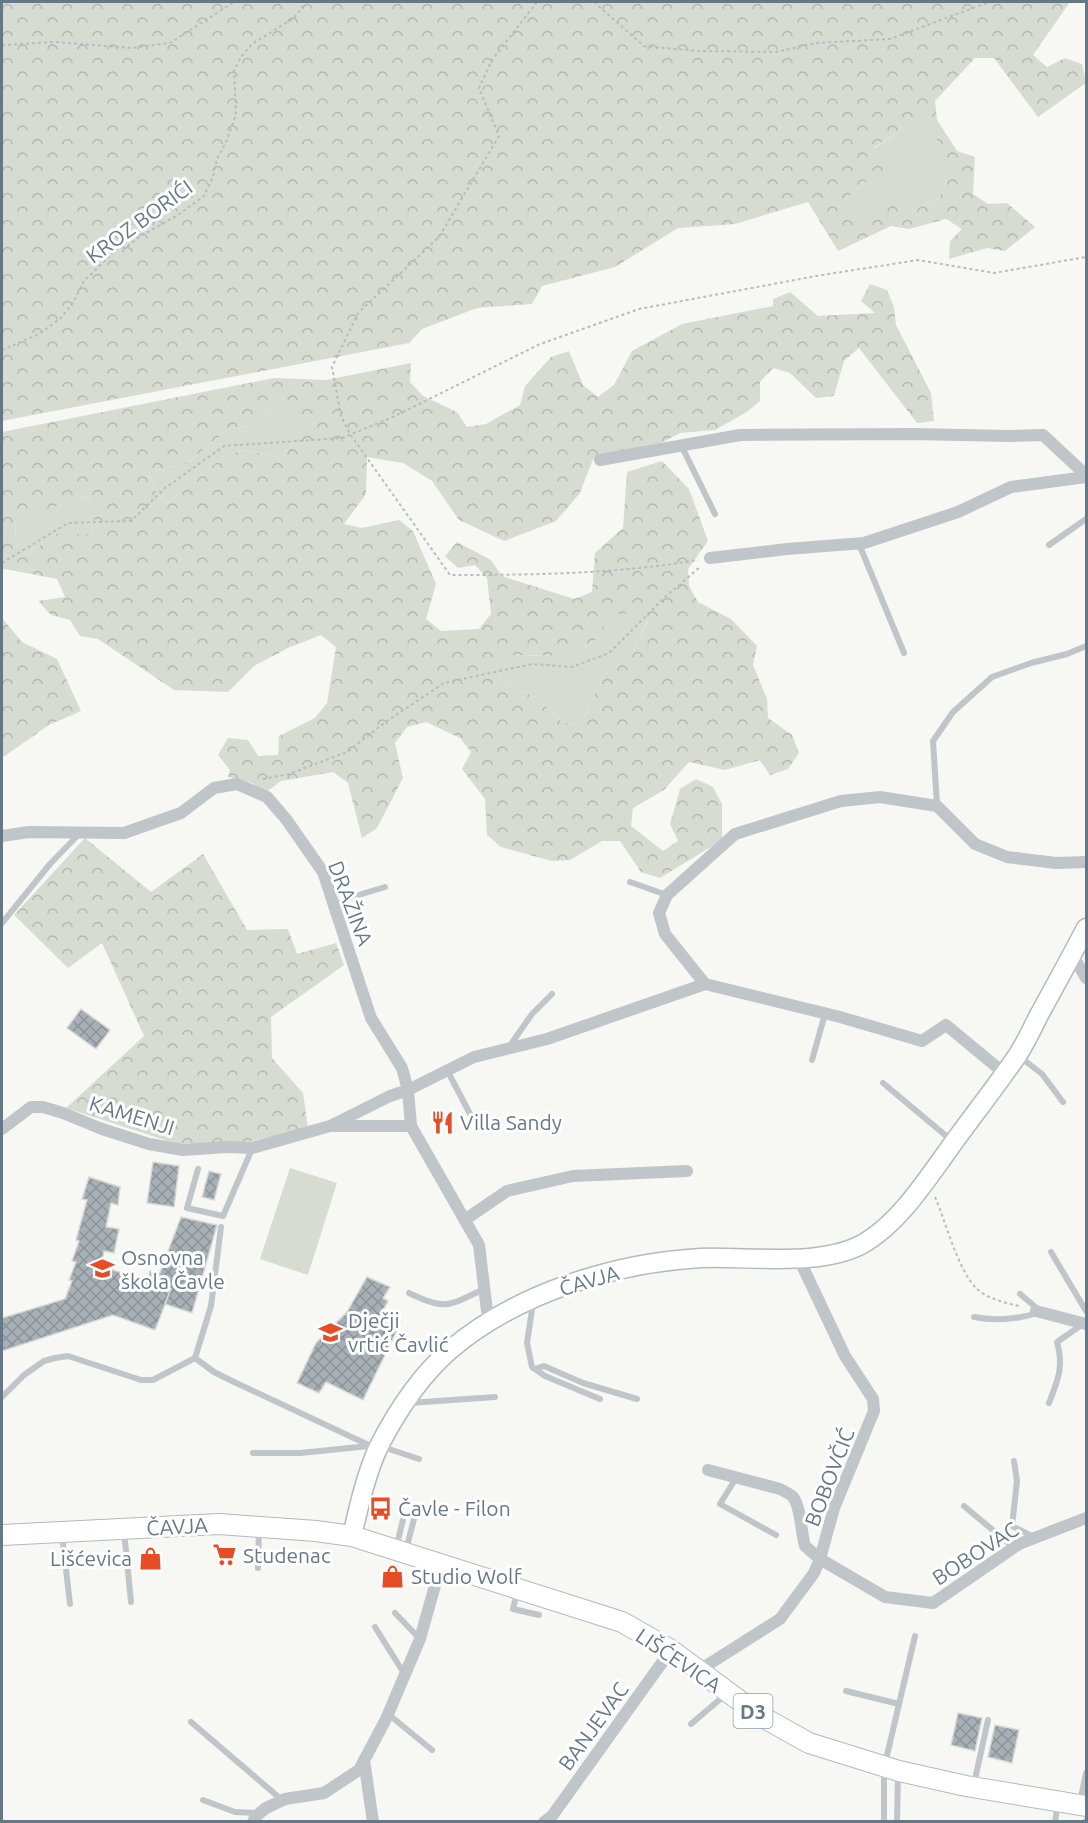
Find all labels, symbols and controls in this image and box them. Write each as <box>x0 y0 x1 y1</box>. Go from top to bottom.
street label: KROZ BORIĆI <box>81 175 197 267</box>
street label: DRAŽINA <box>324 857 378 949</box>
street label: KAMENJI <box>86 1091 178 1139</box>
restaurant icon: Villa Sandy <box>429 1109 455 1135</box>
place label: Villa Sandy <box>460 1110 562 1134</box>
place label: Osnovna škola Čavle <box>121 1245 225 1293</box>
school or university icon: Osnovna škola Čavle <box>90 1256 116 1282</box>
street label: ČAVJA <box>556 1260 622 1300</box>
place label: Dječji vrtić Čavlić <box>348 1308 449 1356</box>
school or university icon: Dječji vrtić Čavlić <box>317 1319 343 1345</box>
street label: BOBOVČIĆ <box>799 1424 859 1530</box>
bus stop icon: Čavle - Filon <box>367 1495 393 1521</box>
place label: Čavle - Filon <box>398 1496 511 1520</box>
street label: ČAVJA <box>146 1512 209 1540</box>
street label: BOBOVAC <box>928 1516 1023 1590</box>
supermarket icon: Studenac <box>212 1542 238 1568</box>
place label: Studenac <box>243 1543 331 1567</box>
shop icon: Lišćevica <box>137 1545 163 1571</box>
place label: Lišćevica <box>50 1546 132 1570</box>
shop icon: Studio Wolf <box>380 1563 406 1589</box>
place label: Studio Wolf <box>411 1564 523 1588</box>
street label: LIŠĆEVICA <box>632 1623 726 1697</box>
street label: BANJEVAC <box>553 1677 633 1775</box>
road number: D3 <box>734 1694 772 1728</box>

